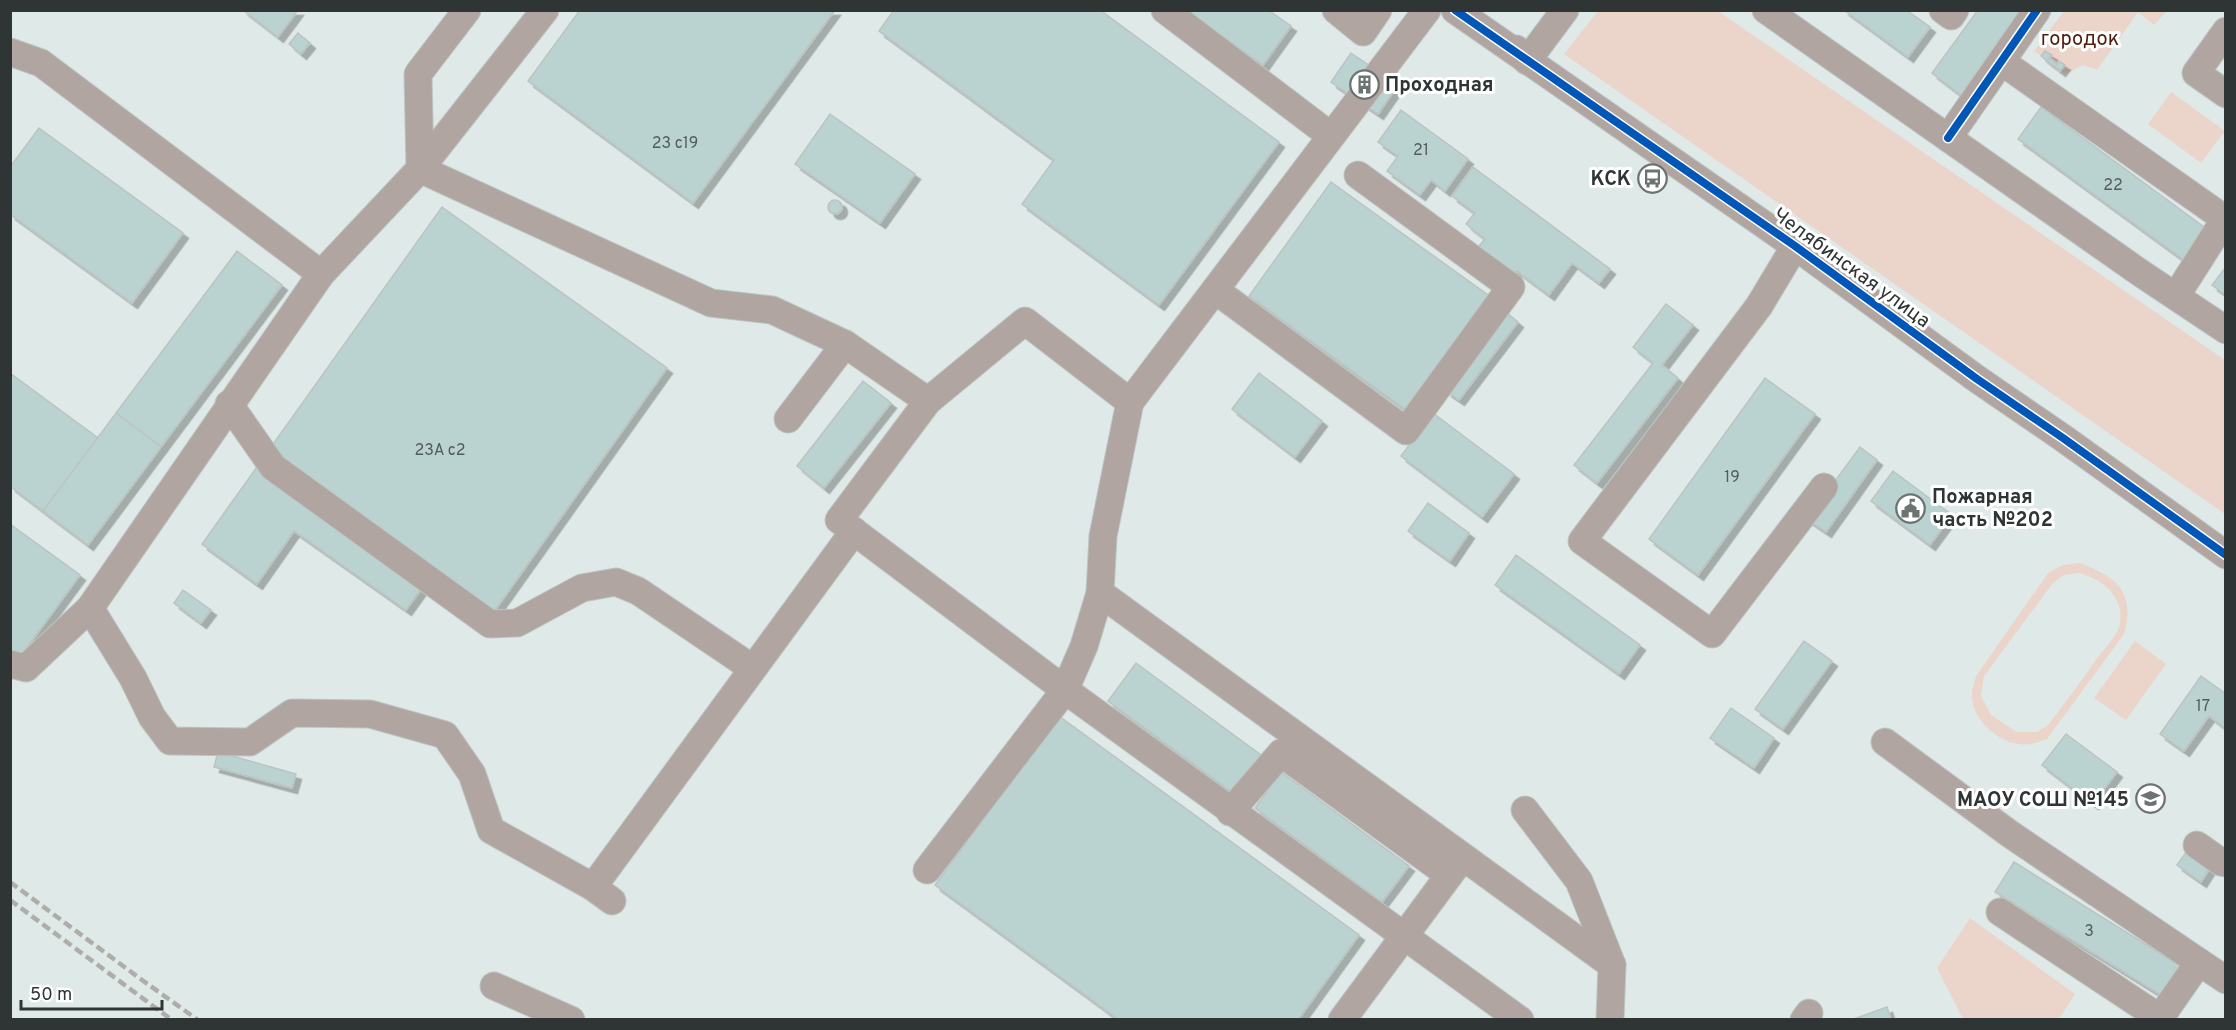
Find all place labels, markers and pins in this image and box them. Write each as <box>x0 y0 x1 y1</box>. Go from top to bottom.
building icon: Проходная <box>1348 68 1380 100</box>
place label: Проходная <box>1385 73 1494 99</box>
bus stop icon: КСК <box>1636 162 1668 194</box>
place label: КСК <box>1590 167 1631 193</box>
place label: Пожарная часть №202 <box>1932 485 2053 534</box>
public building icon: Пожарная часть №202 <box>1895 492 1927 524</box>
school or university icon: МАОУ СОШ №145 <box>2134 783 2166 815</box>
place label: МАОУ СОШ №145 <box>1957 788 2129 814</box>

